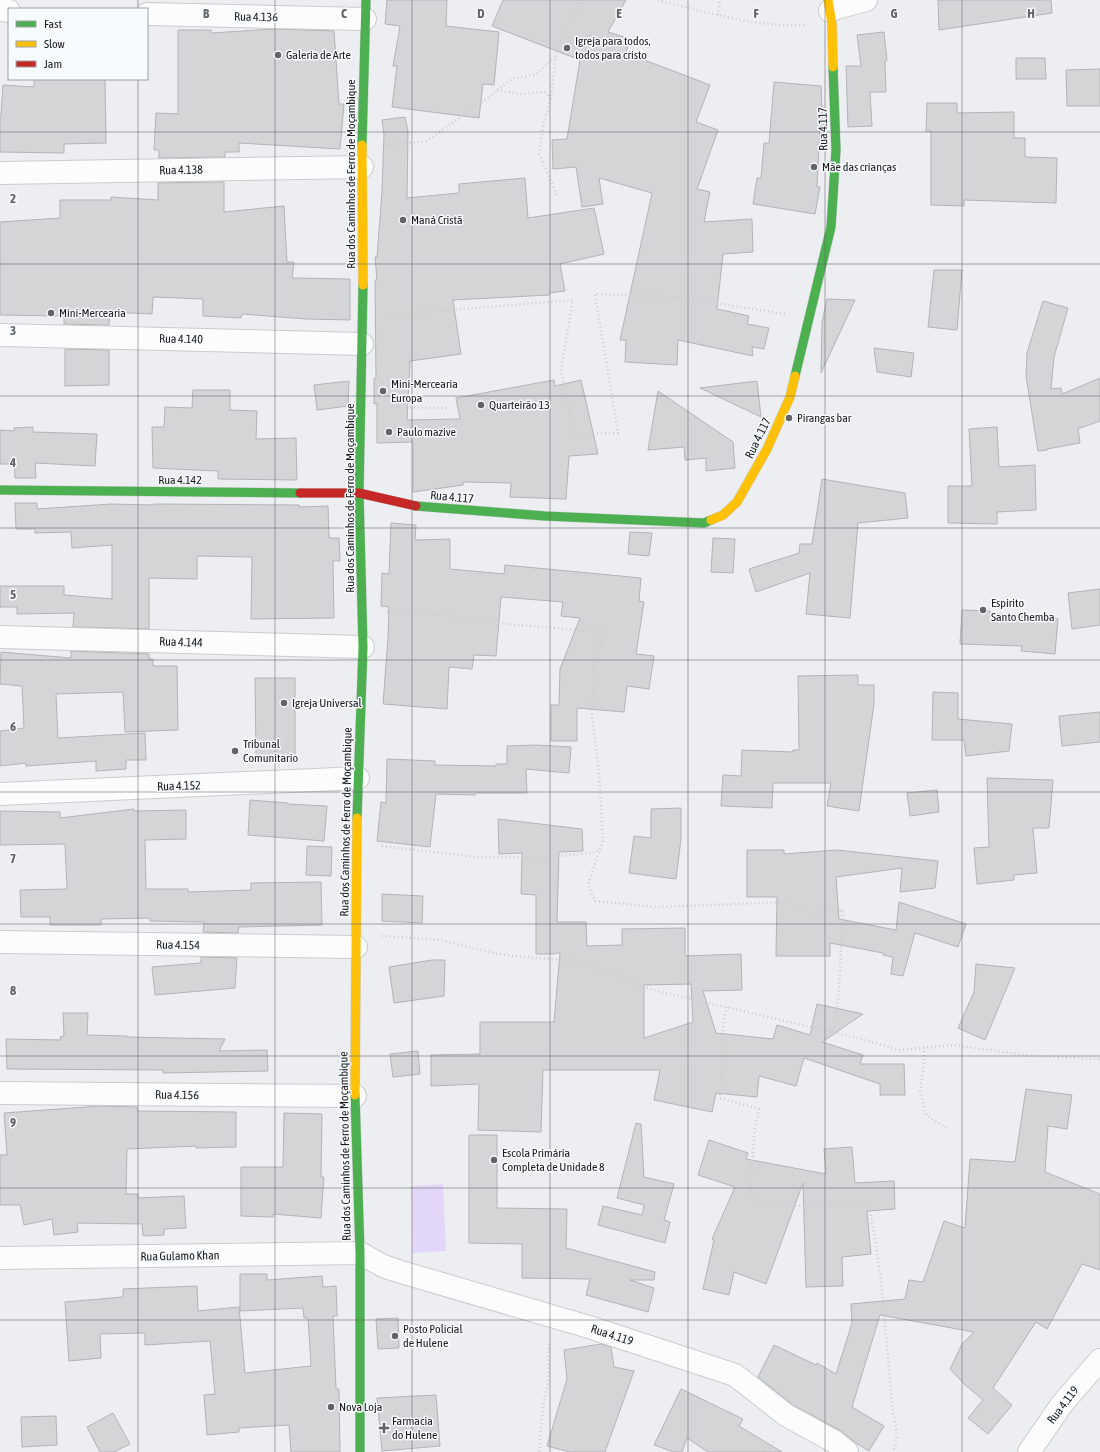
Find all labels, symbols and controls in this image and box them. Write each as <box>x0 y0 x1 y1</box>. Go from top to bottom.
text: B <box>203 6 210 21</box>
text: C <box>341 6 347 21</box>
text: D <box>477 6 485 21</box>
text: E <box>616 6 622 21</box>
text: F <box>753 6 759 21</box>
text: G <box>891 6 898 21</box>
text: H <box>1027 6 1035 21</box>
legend <box>8 8 148 80</box>
street label: Rua 4.136 <box>234 10 278 24</box>
text: Fast <box>44 17 62 31</box>
place label: Igreja para todos, todos para cristo <box>575 34 651 62</box>
text: Slow <box>44 37 65 51</box>
marker: Igreja para todos, todos para cristo <box>562 43 572 53</box>
place label: Galeria de Arte <box>286 48 351 62</box>
marker: Galeria de Arte <box>273 50 283 60</box>
text: Jam <box>44 57 62 71</box>
street label: Rua dos Caminhos de Ferro de Moçambique <box>344 79 358 269</box>
street label: Rua 4.117 <box>816 107 830 151</box>
place label: Mãe das crianças <box>822 160 896 174</box>
marker: Mãe das crianças <box>809 162 819 172</box>
street label: Rua 4.138 <box>159 163 203 177</box>
text: 2 <box>10 191 16 206</box>
place label: Maná Cristã <box>411 213 463 227</box>
marker: Maná Cristã <box>398 215 408 225</box>
place label: Mini-Mercearia <box>59 306 126 320</box>
marker: Mini-Mercearia <box>46 308 56 318</box>
text: 3 <box>10 323 16 338</box>
street label: Rua 4.140 <box>159 332 203 346</box>
place label: Mini-Mercearia Europa <box>391 377 458 405</box>
marker: Mini-Mercearia Europa <box>378 386 388 396</box>
place label: Quarteirão 13 <box>489 398 550 412</box>
marker: Quarteirão 13 <box>476 400 486 410</box>
street label: Rua dos Caminhos de Ferro de Moçambique <box>343 403 357 593</box>
place label: Pirangas bar <box>797 411 852 425</box>
marker: Pirangas bar <box>784 413 794 423</box>
street label: Rua 4.117 <box>742 415 774 461</box>
place label: Paulo mazive <box>397 425 456 439</box>
marker: Paulo mazive <box>384 427 394 437</box>
text: 4 <box>9 455 16 470</box>
street label: Rua 4.142 <box>158 473 202 487</box>
street label: Rua 4.117 <box>430 488 475 506</box>
text: 5 <box>10 587 16 602</box>
place label: Espírito Santo Chemba <box>991 596 1055 624</box>
marker: Espírito Santo Chemba <box>978 605 988 615</box>
street label: Rua 4.144 <box>159 634 203 650</box>
place label: Igreja Universal <box>292 696 362 710</box>
marker: Igreja Universal <box>279 698 289 708</box>
text: 6 <box>10 719 16 734</box>
street label: Rua dos Caminhos de Ferro de Moçambique <box>337 727 355 917</box>
place label: Tribunal Comunitario <box>243 737 298 765</box>
marker: Tribunal Comunitario <box>230 746 240 756</box>
street label: Rua 4.152 <box>157 778 201 794</box>
text: 7 <box>10 851 16 866</box>
street label: Rua 4.154 <box>156 938 200 952</box>
text: 8 <box>10 983 16 998</box>
street label: Rua dos Caminhos de Ferro de Moçambique <box>336 1051 354 1241</box>
street label: Rua 4.156 <box>155 1088 199 1102</box>
text: 9 <box>10 1115 16 1130</box>
place label: Escola Primária Completa de Unidade 8 <box>502 1146 605 1174</box>
marker: Escola Primária Completa de Unidade 8 <box>489 1155 499 1165</box>
street label: Rua Gulamo Khan <box>140 1248 220 1264</box>
place label: Posto Policial de Hulene <box>403 1322 463 1350</box>
street label: Rua 4.119 <box>589 1322 635 1349</box>
marker: Posto Policial de Hulene <box>390 1331 400 1341</box>
street label: Rua 4.119 <box>1044 1383 1082 1427</box>
place label: Nova Loja <box>339 1400 382 1414</box>
marker: Nova Loja <box>326 1402 336 1412</box>
place label: Farmacia do Hulene <box>392 1414 438 1442</box>
marker: Farmacia do Hulene <box>379 1423 389 1433</box>

